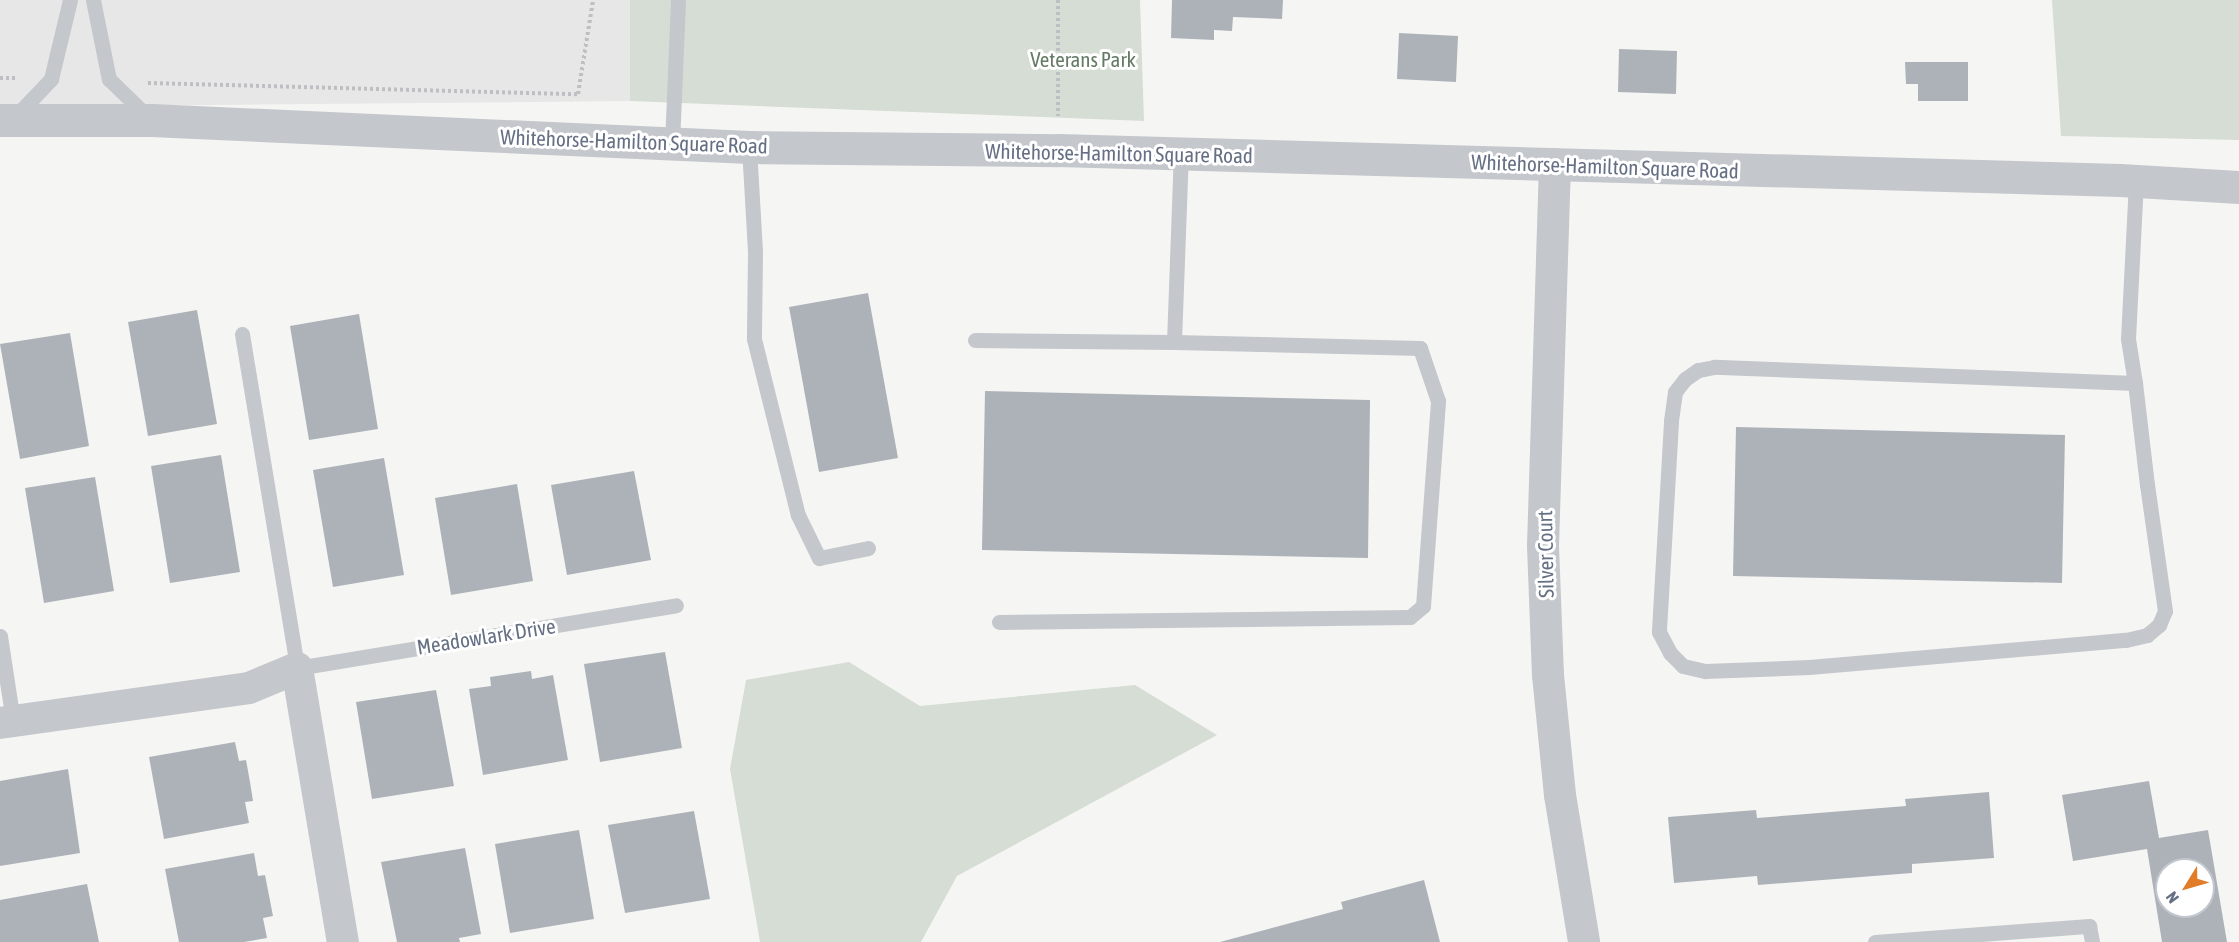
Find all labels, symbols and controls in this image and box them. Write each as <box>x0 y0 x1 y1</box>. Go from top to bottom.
park label: Veterans Park <box>1030 46 1136 72</box>
street label: Whitehorse-Hamilton Square Road <box>500 124 768 158</box>
street label: Whitehorse-Hamilton Square Road <box>985 138 1253 168</box>
street label: Whitehorse-Hamilton Square Road <box>1471 149 1739 183</box>
street label: Silver Court <box>1532 510 1558 598</box>
street label: Meadowlark Drive <box>415 613 557 659</box>
north arrow <box>2155 858 2215 918</box>
text: N <box>2162 888 2182 907</box>

